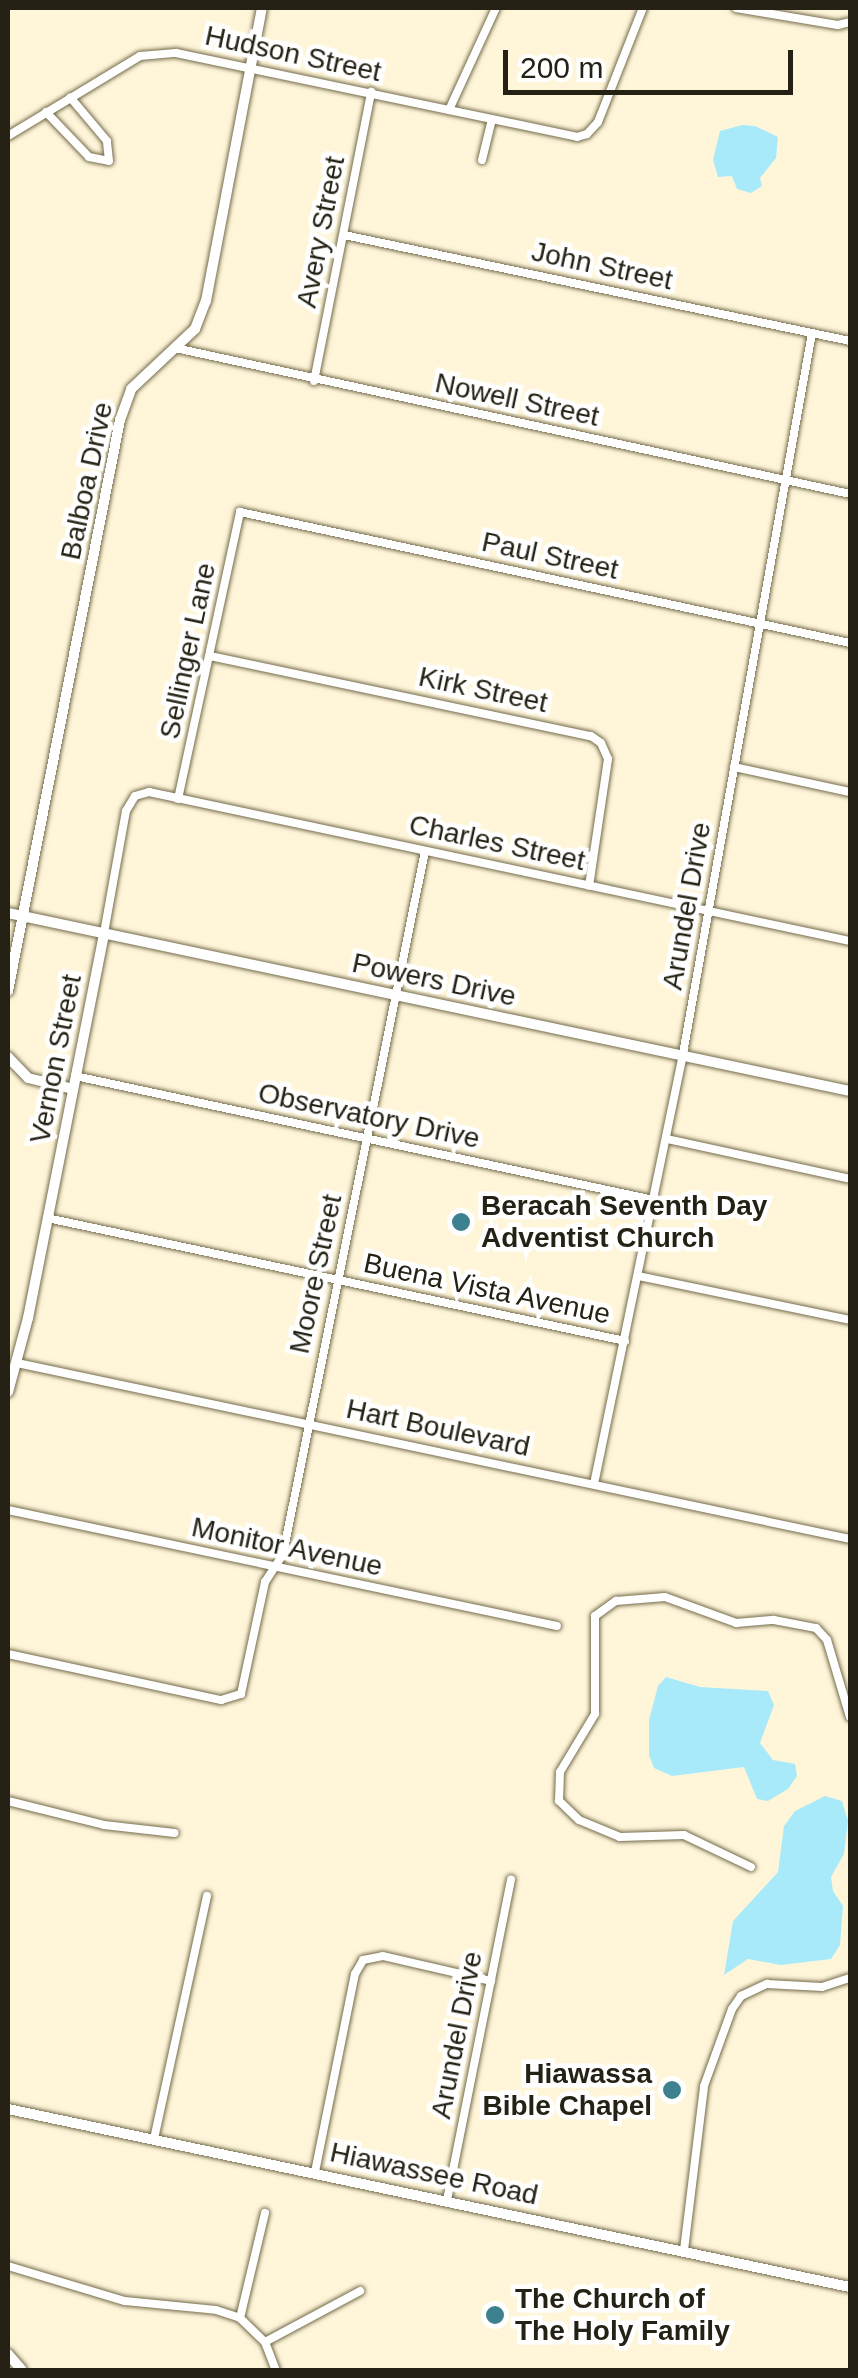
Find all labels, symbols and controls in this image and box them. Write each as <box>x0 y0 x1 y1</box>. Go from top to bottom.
street label: Hudson Street <box>202 19 384 89</box>
scale bar <box>508 30 798 92</box>
text: 200 m <box>520 51 603 84</box>
street label: Avery Street <box>290 153 352 311</box>
street label: John Street <box>528 235 676 297</box>
street label: Nowell Street <box>432 366 602 434</box>
street label: Balboa Drive <box>54 399 120 563</box>
street label: Paul Street <box>479 525 621 587</box>
street label: Sellinger Lane <box>153 560 223 742</box>
street label: Kirk Street <box>416 660 550 720</box>
street label: Charles Street <box>406 808 588 878</box>
street label: Arundel Drive <box>656 820 718 992</box>
street label: Powers Drive <box>349 946 519 1014</box>
street label: Vernon Street <box>23 972 89 1146</box>
street label: Observatory Drive <box>255 1076 483 1156</box>
place label: Beracah Seventh Day Adventist Church <box>481 1189 767 1255</box>
street label: Moore Street <box>283 1191 349 1357</box>
marker: Beracah Seventh Day Adventist Church <box>450 1211 472 1233</box>
street label: Buena Vista Avenue <box>360 1246 614 1332</box>
street label: Hart Boulevard <box>343 1392 533 1464</box>
street label: Monitor Avenue <box>188 1510 386 1584</box>
street label: Arundel Drive <box>424 1949 490 2121</box>
place label: Hiawassa Bible Chapel <box>482 2057 652 2123</box>
marker: Hiawassa Bible Chapel <box>661 2079 683 2101</box>
street label: Hiawassee Road <box>327 2136 541 2212</box>
place label: The Church of The Holy Family <box>515 2282 730 2348</box>
marker: The Church of The Holy Family <box>484 2304 506 2326</box>

